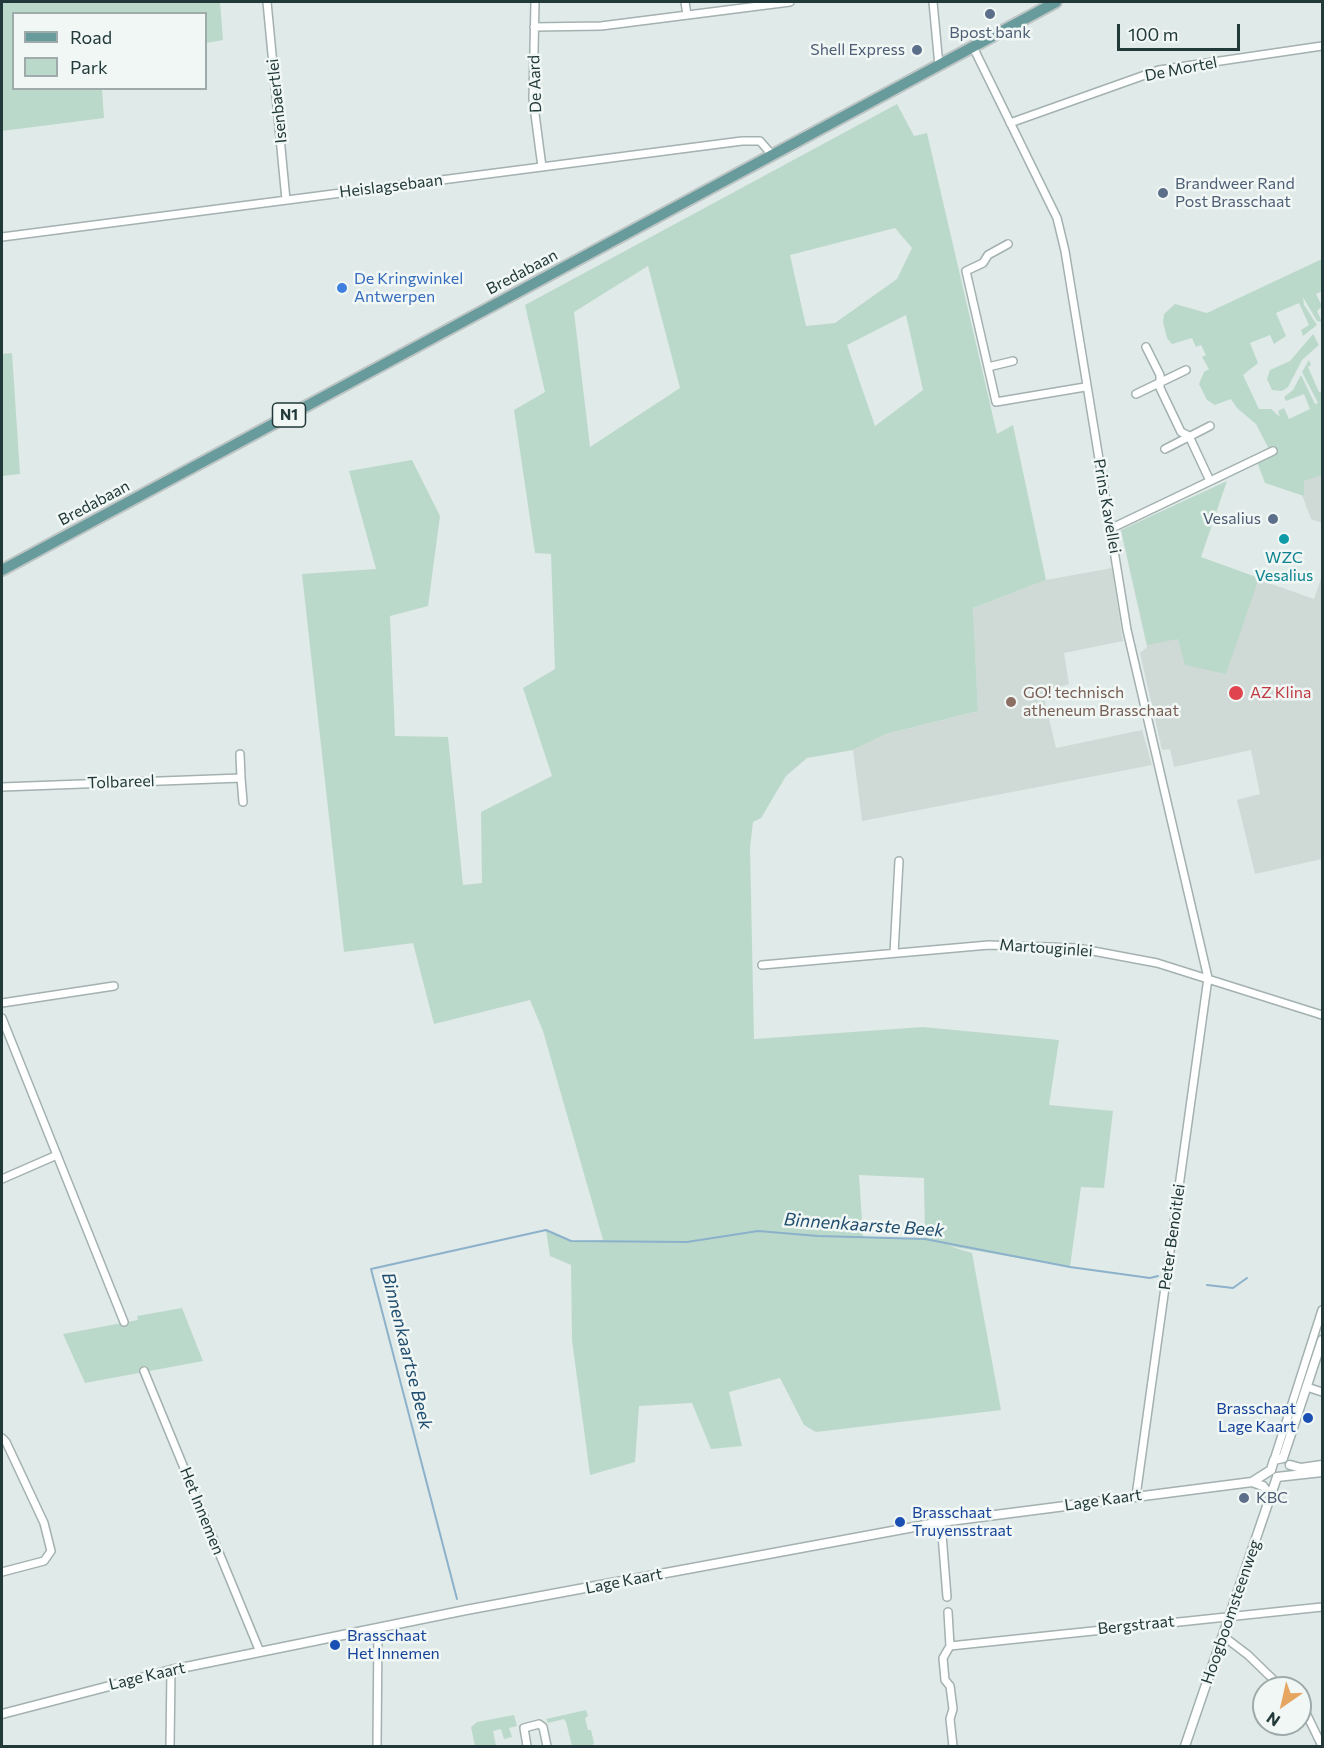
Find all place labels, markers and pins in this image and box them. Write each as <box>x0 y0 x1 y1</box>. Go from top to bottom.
marker: Bpost bank <box>983 7 997 21</box>
place label: Bpost bank <box>949 23 1031 43</box>
place label: Shell Express <box>810 40 905 60</box>
marker: Shell Express <box>910 43 924 57</box>
place label: Brandweer Rand Post Brasschaat <box>1175 174 1295 212</box>
marker: Brandweer Rand Post Brasschaat <box>1156 186 1170 200</box>
place label: De Kringwinkel Antwerpen <box>354 269 463 307</box>
marker: De Kringwinkel Antwerpen <box>335 281 349 295</box>
place label: Vesalius <box>1203 509 1261 529</box>
marker: Vesalius <box>1266 512 1280 526</box>
marker: WZC Vesalius <box>1277 532 1291 546</box>
place label: WZC Vesalius <box>1255 548 1313 586</box>
place label: GO! technisch atheneum Brasschaat <box>1023 683 1179 721</box>
place label: AZ Klina <box>1250 683 1311 703</box>
marker: AZ Klina <box>1227 684 1245 702</box>
marker: GO! technisch atheneum Brasschaat <box>1004 695 1018 709</box>
place label: Brasschaat Lage Kaart <box>1216 1399 1296 1437</box>
marker: Brasschaat Lage Kaart <box>1301 1411 1315 1425</box>
place label: KBC <box>1256 1488 1288 1508</box>
marker: KBC <box>1237 1491 1251 1505</box>
place label: Brasschaat Truyensstraat <box>912 1503 1012 1541</box>
marker: Brasschaat Truyensstraat <box>893 1515 907 1529</box>
place label: Brasschaat Het Innemen <box>347 1626 440 1664</box>
marker: Brasschaat Het Innemen <box>328 1638 342 1652</box>

